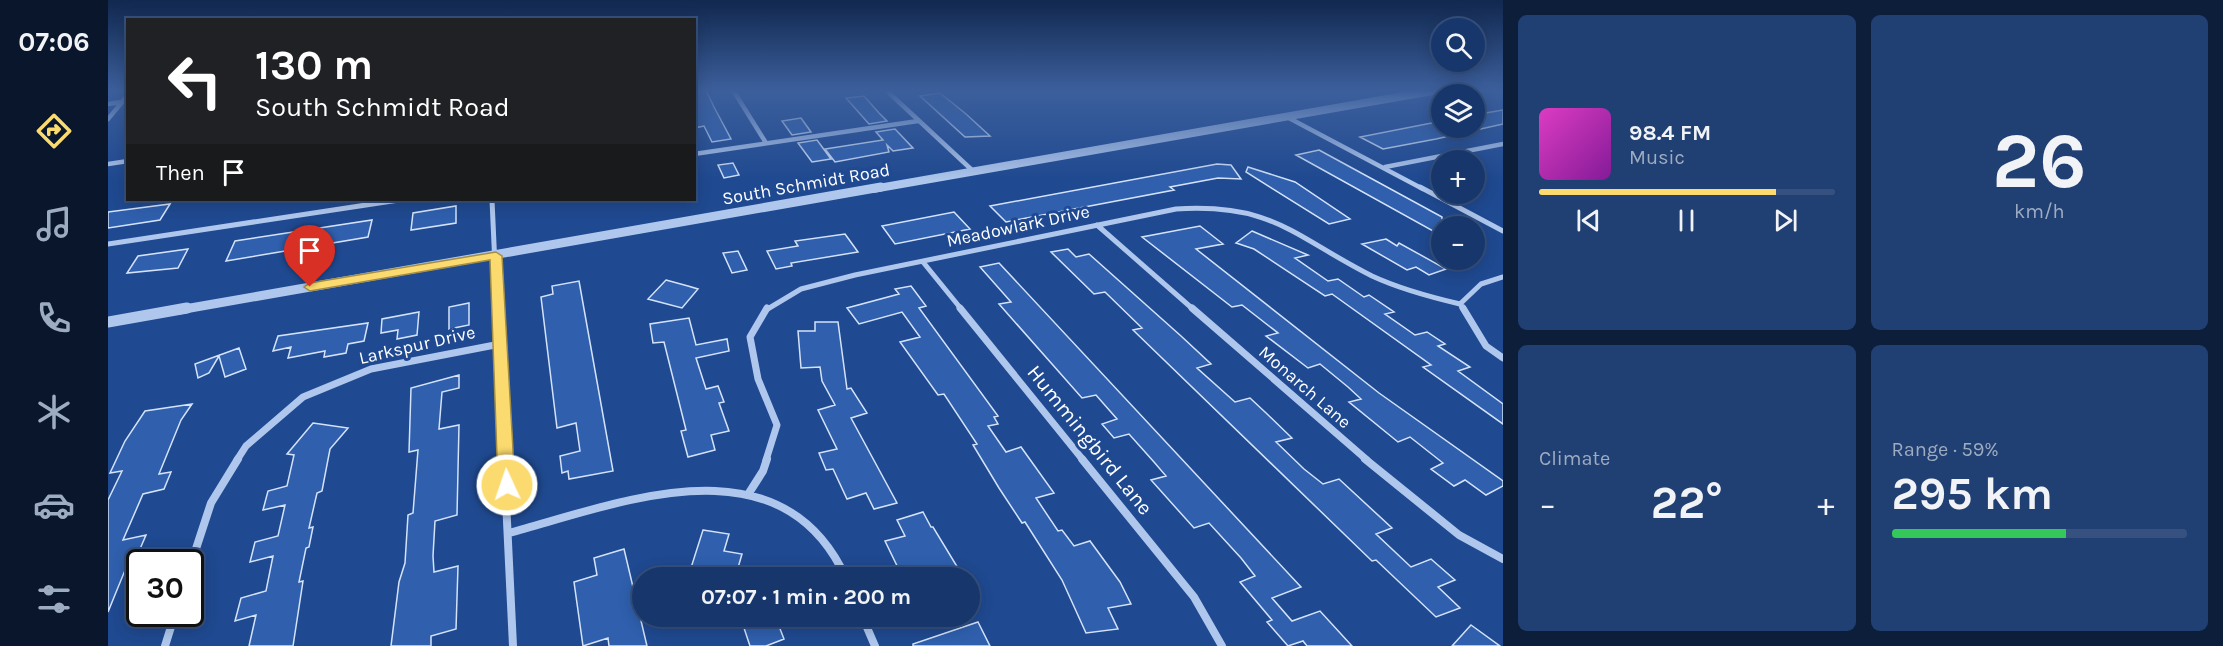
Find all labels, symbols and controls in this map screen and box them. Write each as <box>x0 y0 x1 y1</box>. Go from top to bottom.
map controls <box>1431 18 1485 270</box>
button: search <box>1431 18 1485 72</box>
text: 07:06 <box>18 26 90 58</box>
text: 130 m <box>255 40 373 90</box>
icon: left <box>156 42 234 120</box>
button: layers <box>1431 84 1485 138</box>
text: South Schmidt Road <box>255 91 510 123</box>
icon: directions <box>33 110 75 152</box>
text: 26 <box>1992 115 2087 207</box>
text: 98.4 FM <box>1629 120 1711 146</box>
text: Music <box>1629 146 1685 169</box>
button: + <box>1431 150 1485 204</box>
icon: arrive <box>217 156 250 189</box>
street label: South Schmidt Road <box>720 158 892 210</box>
text: Then <box>156 160 205 186</box>
street label: Meadowlark Drive <box>944 200 1092 252</box>
text: km/h <box>2014 200 2065 223</box>
icon: music <box>33 203 75 245</box>
icon: previous <box>1572 204 1605 237</box>
icon: pause <box>1670 204 1703 237</box>
icon: next <box>1769 204 1802 237</box>
button: − <box>1431 216 1485 270</box>
pin <box>284 225 335 287</box>
icon: arrive <box>293 234 326 267</box>
icon: phone <box>33 297 75 339</box>
street label: Larkspur Drive <box>357 321 477 369</box>
street label: Monarch Lane <box>1254 341 1356 433</box>
street label: Hummingbird Lane <box>1022 360 1158 520</box>
icon: climate <box>33 391 75 433</box>
text: Range · 59% <box>1892 438 1999 461</box>
text: Climate <box>1539 447 1610 470</box>
position arrow <box>475 453 539 517</box>
text: 295 km <box>1892 468 2053 520</box>
text: 22° <box>1651 477 1723 529</box>
icon: car <box>33 484 75 526</box>
text: − <box>1539 485 1556 523</box>
text: + <box>1817 485 1835 523</box>
speed limit sign: 30 <box>126 549 204 627</box>
icon: filters <box>33 578 75 620</box>
text: 07:07 · 1 min · 200 m <box>701 584 911 610</box>

